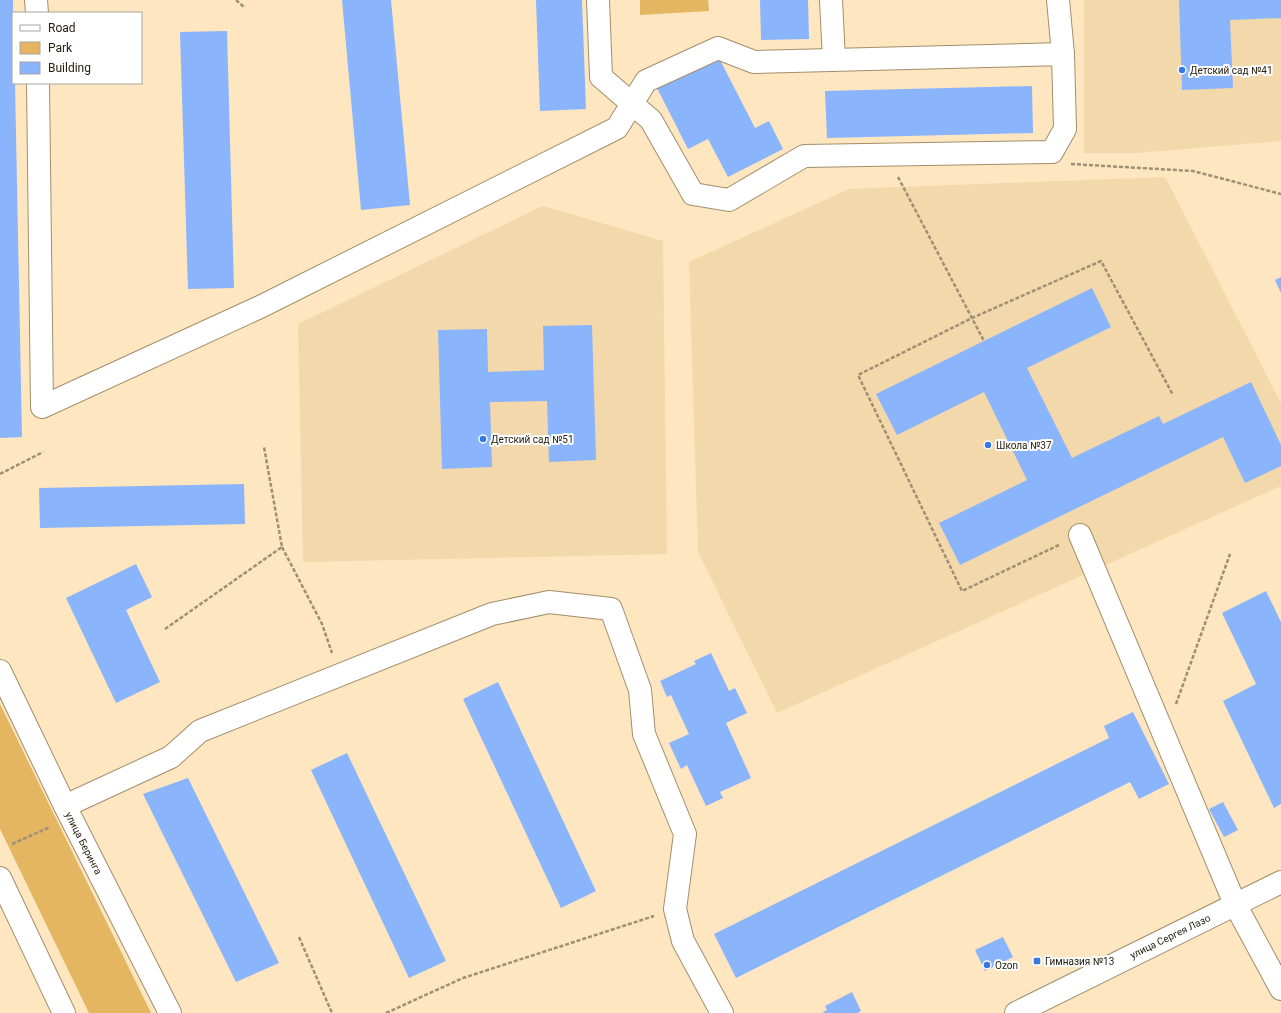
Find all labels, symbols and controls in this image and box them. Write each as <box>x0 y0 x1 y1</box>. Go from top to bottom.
legend <box>12 12 142 84</box>
text: Road <box>48 21 76 35</box>
text: Park <box>48 41 73 55</box>
text: Building <box>48 61 91 75</box>
marker: Детский сад №41 <box>1177 65 1187 75</box>
place label: Детский сад №41 <box>1190 65 1273 76</box>
marker: Детский сад №51 <box>478 434 488 444</box>
place label: Детский сад №51 <box>491 434 574 445</box>
marker: Школа №37 <box>983 440 993 450</box>
place label: Школа №37 <box>996 440 1052 451</box>
street label: улица Беринга <box>63 810 104 876</box>
street label: улица Сергея Лазо <box>1128 912 1212 961</box>
marker: Гимназия №13 <box>1032 956 1042 966</box>
place label: Гимназия №13 <box>1045 956 1114 967</box>
marker: Ozon <box>982 960 992 970</box>
place label: Ozon <box>995 960 1018 971</box>

